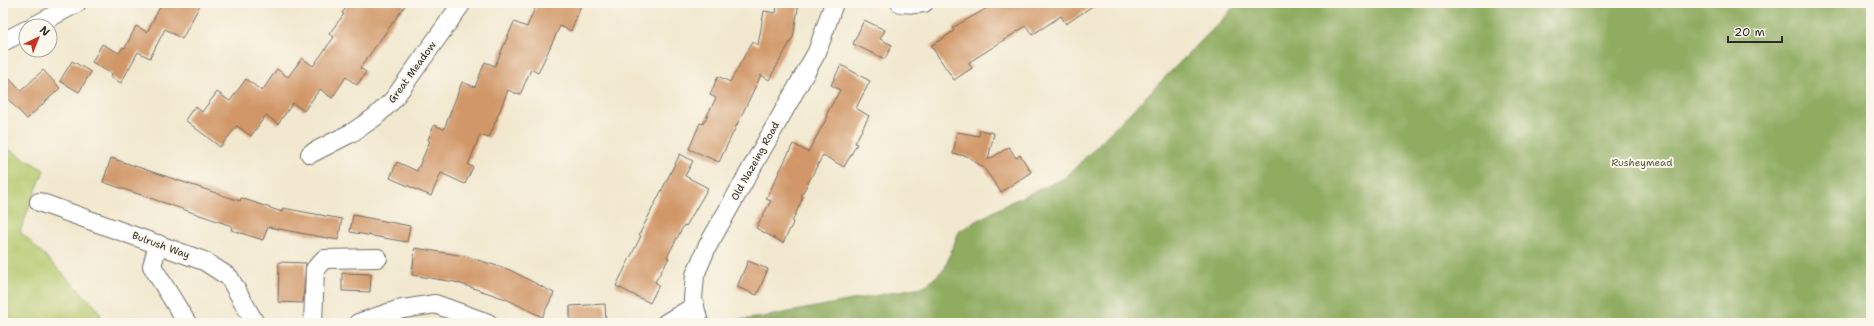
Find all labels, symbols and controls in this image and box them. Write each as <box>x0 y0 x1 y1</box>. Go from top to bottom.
north arrow <box>18 18 58 58</box>
scale bar <box>1728 18 1782 44</box>
text: N <box>36 23 53 40</box>
text: 20 m <box>1734 24 1765 40</box>
street label: Great Meadow <box>385 38 439 105</box>
street label: Old Nazeing Road <box>728 119 782 203</box>
park label: Rusheymead <box>1611 156 1673 169</box>
street label: Bulrush Way <box>131 229 192 261</box>

